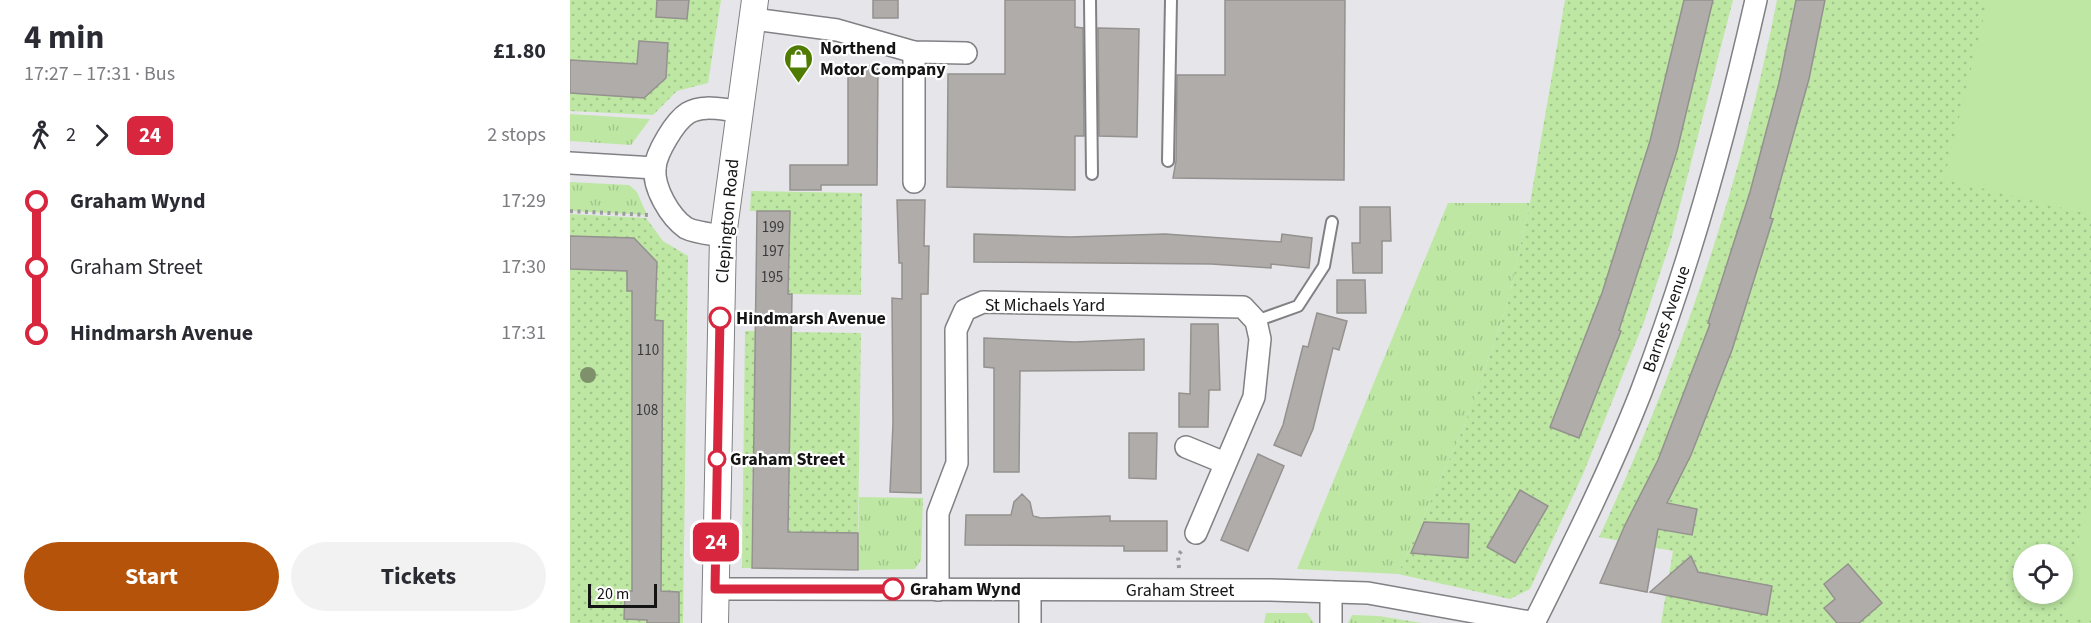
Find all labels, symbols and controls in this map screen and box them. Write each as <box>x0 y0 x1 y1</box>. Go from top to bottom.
text: 4 min <box>24 14 104 61</box>
text: £1.80 <box>493 35 546 67</box>
place label: Northend Motor Company <box>820 36 946 82</box>
shop icon: Northend Motor Company <box>783 42 815 84</box>
text: 17:27 – 17:31 · Bus <box>24 60 175 88</box>
icon: walk <box>24 119 57 152</box>
icon: forward <box>85 119 118 152</box>
text: 24 <box>139 120 161 150</box>
text: 2 <box>66 121 76 149</box>
text: 2 stops <box>487 121 546 149</box>
street label: Clepington Road <box>710 158 745 284</box>
text: Graham Wynd <box>70 185 206 217</box>
text: 17:29 <box>501 187 546 215</box>
house number: 199 <box>762 217 784 238</box>
house number: 197 <box>762 241 784 262</box>
text: Graham Street <box>70 251 203 283</box>
text: 17:30 <box>501 253 546 281</box>
street label: Barnes Avenue <box>1637 262 1696 376</box>
house number: 195 <box>761 267 783 288</box>
street label: St Michaels Yard <box>985 293 1105 318</box>
place label: Hindmarsh Avenue <box>736 306 886 331</box>
marker: Hindmarsh Avenue <box>709 307 731 329</box>
text: Hindmarsh Avenue <box>70 317 253 349</box>
text: 17:31 <box>501 319 546 347</box>
house number: 110 <box>637 340 659 361</box>
house number: 108 <box>636 400 658 421</box>
place label: Graham Street <box>730 447 845 472</box>
marker: Graham Street <box>708 450 726 468</box>
line badge: 24 <box>689 522 743 562</box>
text: 24 <box>705 527 727 557</box>
button: Start <box>24 542 279 611</box>
button: Tickets <box>291 542 546 611</box>
map controls <box>2013 544 2073 604</box>
button: locate <box>2013 544 2073 604</box>
place label: Graham Wynd <box>910 577 1021 602</box>
marker: Graham Wynd <box>882 578 904 600</box>
street label: Graham Street <box>1126 578 1234 603</box>
scale bar <box>588 581 657 608</box>
text: 20 m <box>597 583 629 605</box>

